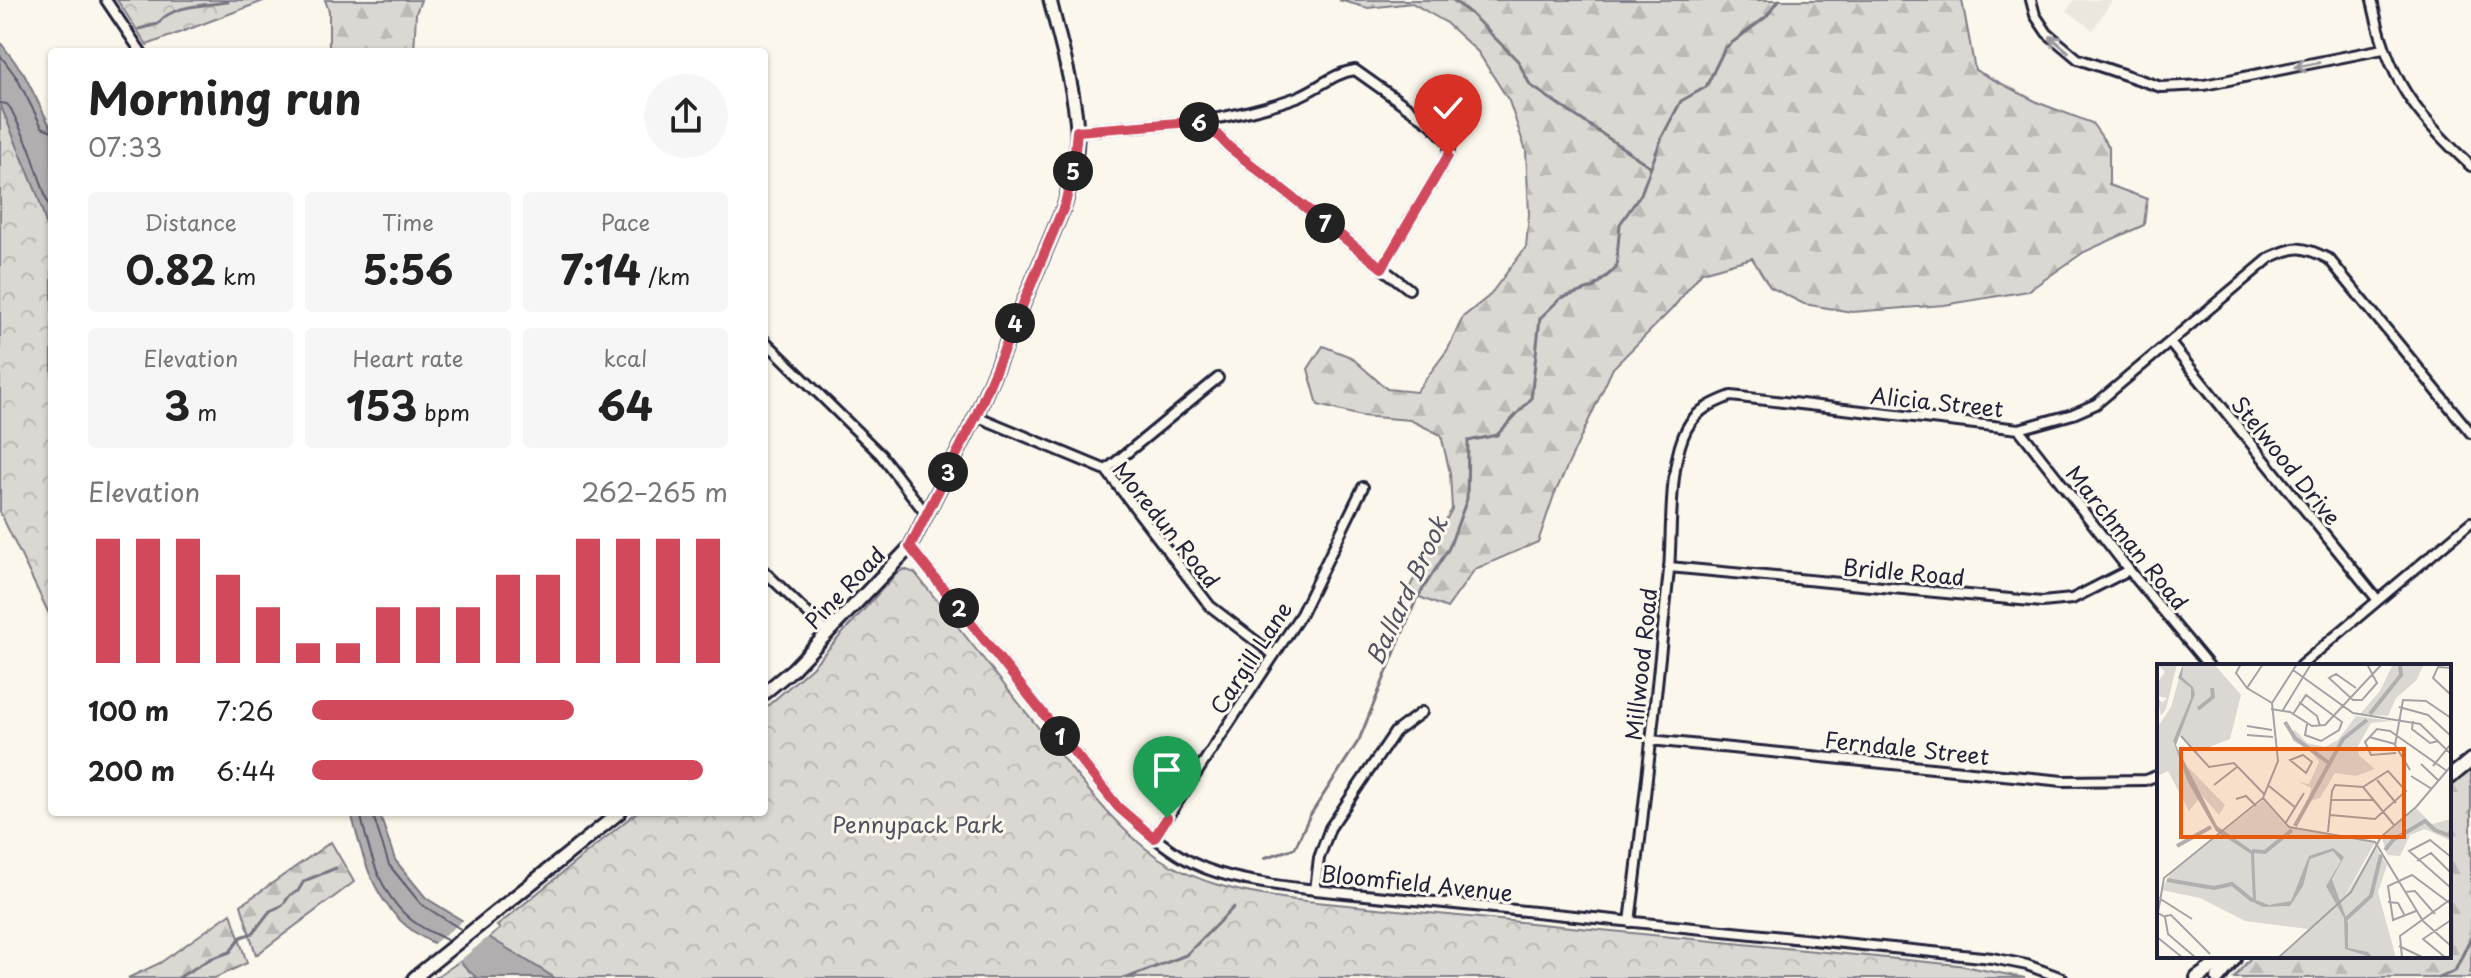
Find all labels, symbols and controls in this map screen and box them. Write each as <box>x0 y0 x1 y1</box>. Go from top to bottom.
one-way arrow <box>2049 35 2070 53</box>
one-way arrow <box>2295 58 2320 73</box>
text: Morning run <box>88 64 362 130</box>
button: share <box>644 74 728 158</box>
pin <box>1414 74 1482 156</box>
icon: check <box>1426 86 1470 130</box>
pin: 6 <box>1179 102 1219 142</box>
text: 6 <box>1191 105 1207 138</box>
text: 07:33 <box>88 127 162 166</box>
pin: 5 <box>1053 151 1093 191</box>
text: 5 <box>1066 154 1080 187</box>
pin: 7 <box>1305 203 1345 243</box>
text: Distance <box>145 205 237 238</box>
text: Time <box>382 205 434 238</box>
text: Pace <box>600 205 650 238</box>
text: 7 <box>1319 206 1331 239</box>
text: 0.82 <box>125 238 216 299</box>
text: 5:56 <box>363 238 453 299</box>
text: 7:14 <box>560 238 641 299</box>
text: km <box>216 259 256 292</box>
text: /km <box>641 259 690 292</box>
pin: 4 <box>995 303 1035 343</box>
text: 4 <box>1008 306 1022 339</box>
text: Elevation <box>143 341 238 374</box>
text: Heart rate <box>352 341 464 374</box>
text: kcal <box>603 341 647 374</box>
text: 3 <box>164 374 190 435</box>
text: 153 <box>346 374 417 435</box>
text: 64 <box>598 374 653 435</box>
street label: Alicia Street <box>1869 378 2005 424</box>
street label: Stelwood Drive <box>2224 388 2350 532</box>
text: m <box>190 395 217 428</box>
text: bpm <box>417 395 470 428</box>
pin: 3 <box>928 452 968 492</box>
street label: Moredun Road <box>1105 453 1229 595</box>
text: 3 <box>941 455 955 488</box>
street label: Marchman Road <box>2059 457 2197 617</box>
text: Elevation <box>88 472 200 511</box>
text: 262–265 m <box>581 472 728 511</box>
water label: Ballard Brook <box>1356 509 1457 670</box>
street label: Pine Road <box>796 538 892 636</box>
street label: Bridle Road <box>1842 549 1966 593</box>
street label: Millwood Road <box>1616 586 1664 742</box>
pin: 2 <box>939 588 979 628</box>
text: 2 <box>951 591 967 624</box>
street label: Cargill Lane <box>1201 594 1299 720</box>
inset map <box>2157 664 2451 958</box>
text: 100 m <box>88 691 169 730</box>
text: 7:26 <box>216 691 274 730</box>
pin: 1 <box>1040 716 1080 756</box>
text: 1 <box>1055 719 1065 752</box>
street label: Ferndale Street <box>1823 722 1991 772</box>
pin <box>1133 736 1201 818</box>
icon: arrive <box>1145 748 1189 792</box>
text: 200 m <box>88 751 175 790</box>
text: 6:44 <box>216 751 276 790</box>
park label: Pennypack Park <box>832 807 1004 840</box>
street label: Bloomfield Avenue <box>1319 856 1515 908</box>

